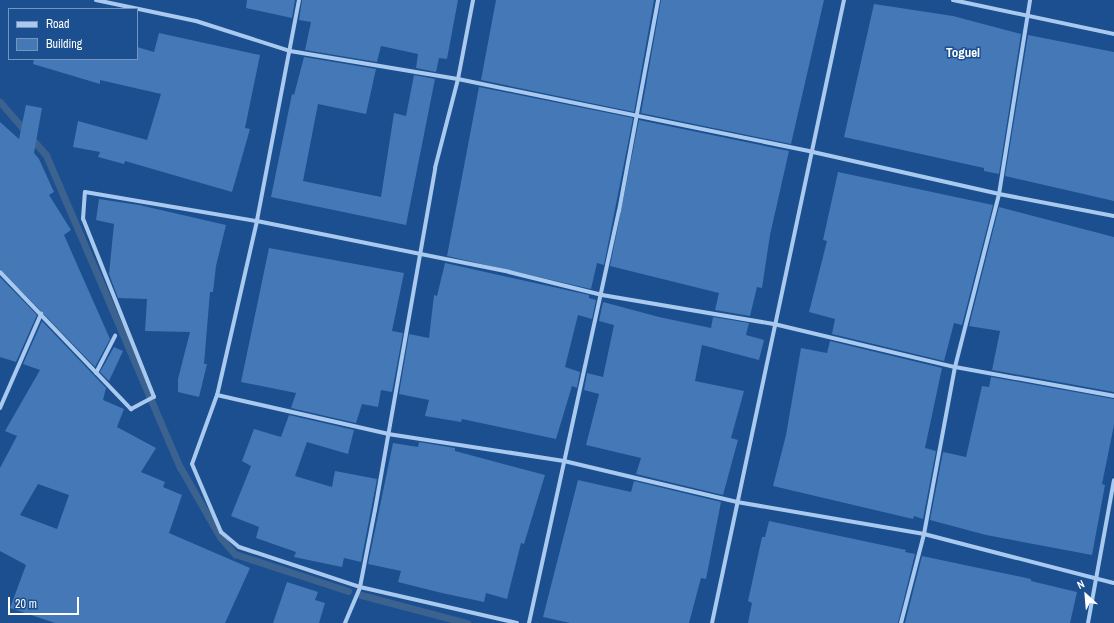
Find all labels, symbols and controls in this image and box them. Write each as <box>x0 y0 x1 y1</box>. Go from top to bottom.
legend <box>8 8 138 60</box>
text: Road <box>46 16 70 32</box>
text: Building <box>46 36 82 52</box>
district label: Toguel <box>946 45 980 61</box>
north arrow <box>1066 575 1106 615</box>
text: N <box>1075 576 1087 592</box>
scale bar <box>10 589 81 615</box>
text: 20 m <box>15 596 37 612</box>

